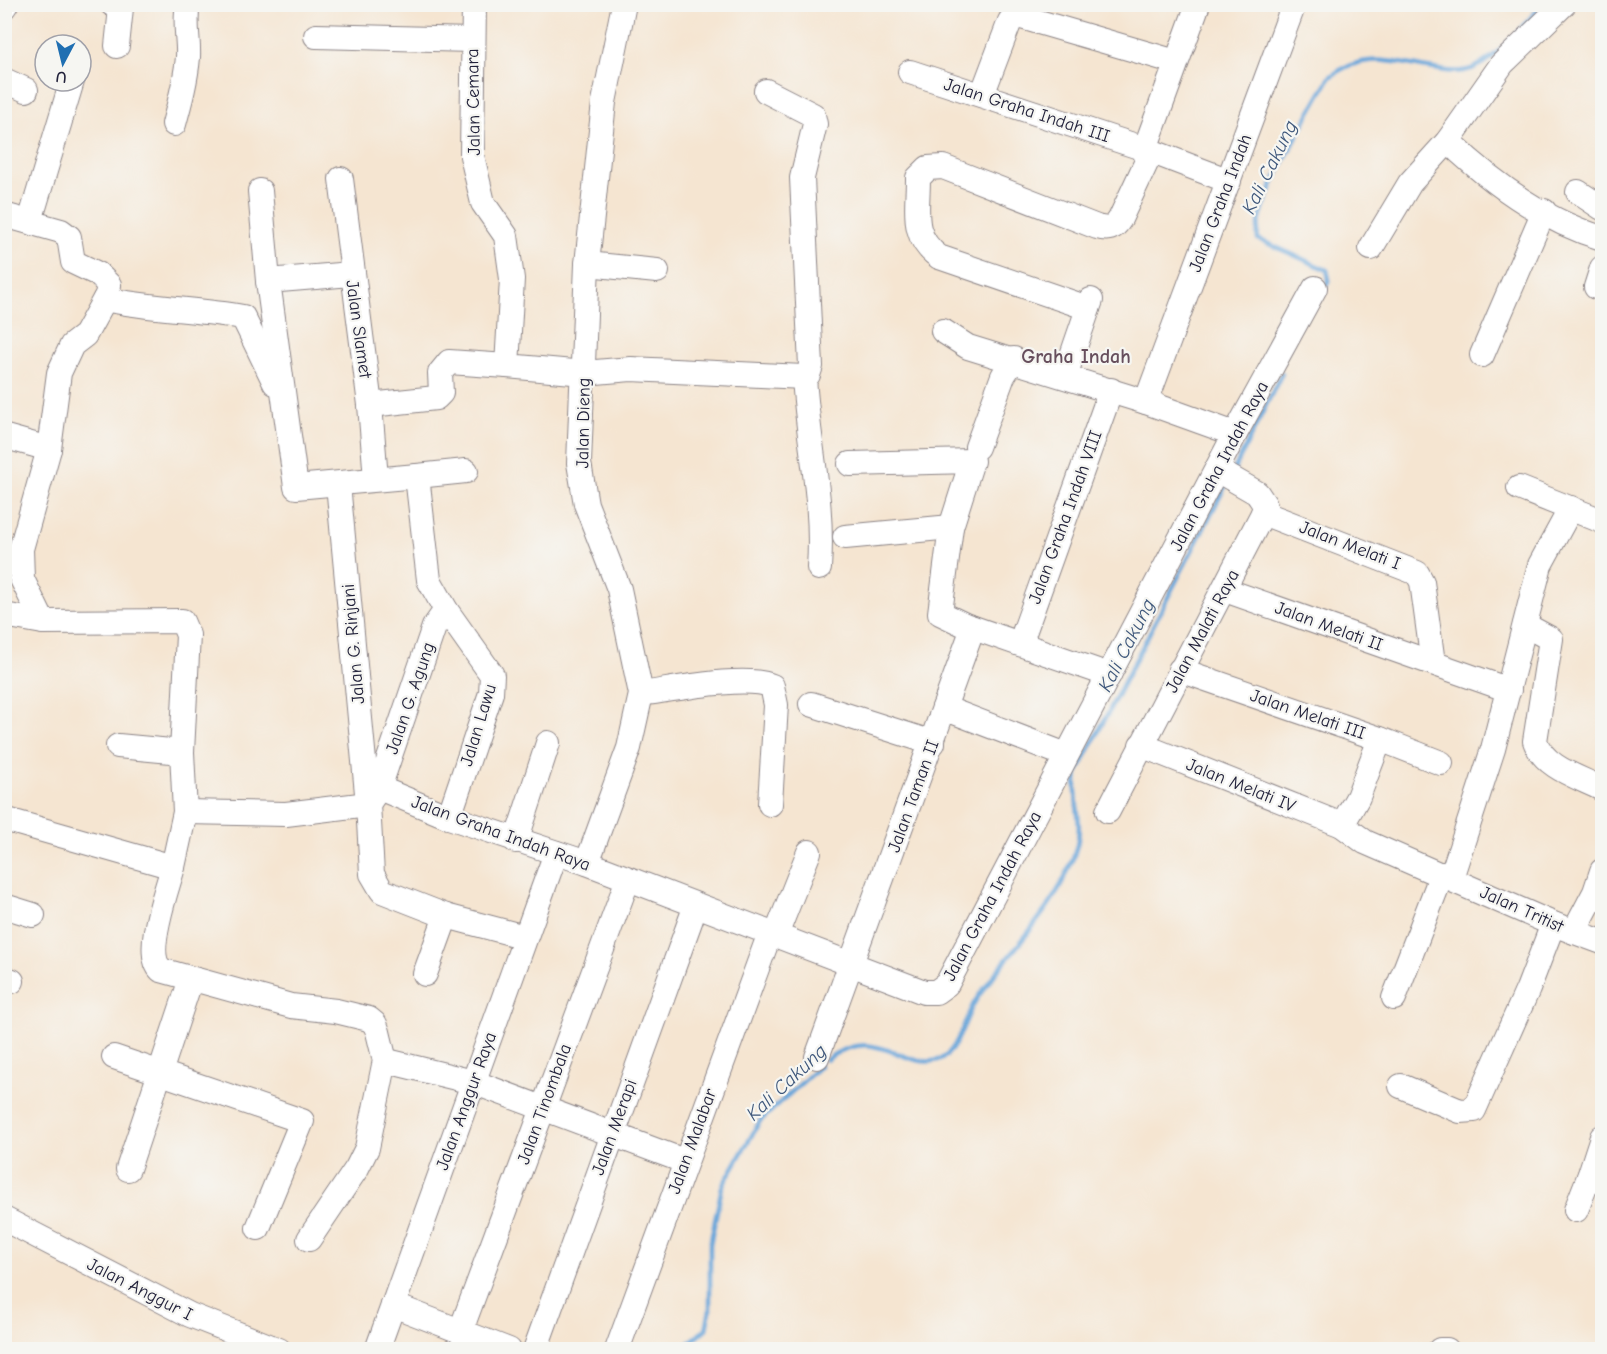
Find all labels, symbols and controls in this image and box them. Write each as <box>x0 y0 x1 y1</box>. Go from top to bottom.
north arrow <box>33 33 93 93</box>
street label: Jalan Cemara <box>462 48 485 156</box>
text: U <box>55 67 68 86</box>
street label: Jalan Graha Indah III <box>941 74 1113 147</box>
water label: Kali Cakung <box>1237 117 1302 218</box>
street label: Jalan Graha Indah <box>1184 131 1256 275</box>
street label: Jalan Slamet <box>341 279 376 380</box>
district label: Graha Indah <box>1021 345 1131 368</box>
street label: Jalan Dieng <box>572 378 595 469</box>
street label: Jalan Graha Indah Raya <box>1166 378 1273 555</box>
street label: Jalan Graha Indah VIII <box>1024 428 1107 607</box>
street label: Jalan Melati I <box>1296 517 1403 574</box>
street label: Jalan Malati Raya <box>1161 566 1244 696</box>
street label: Jalan G. Rinjani <box>338 583 369 705</box>
water label: Kali Cakung <box>1093 595 1160 696</box>
street label: Jalan Melati II <box>1272 597 1386 656</box>
street label: Jalan G. Agung <box>381 639 439 757</box>
street label: Jalan Lawu <box>456 682 501 769</box>
street label: Jalan Melati III <box>1247 685 1368 744</box>
street label: Jalan Taman II <box>883 737 944 855</box>
street label: Jalan Melati IV <box>1183 754 1299 817</box>
street label: Jalan Graha Indah Raya <box>408 791 593 876</box>
street label: Jalan Graha Indah Raya <box>939 808 1046 985</box>
street label: Jalan Tritist <box>1477 882 1568 938</box>
street label: Jalan Anggur Raya <box>432 1029 501 1173</box>
water label: Kali Cakung <box>741 1039 831 1125</box>
street label: Jalan Tinombala <box>513 1041 576 1167</box>
street label: Jalan Merapi <box>587 1076 642 1178</box>
street label: Jalan Malabar <box>664 1085 722 1197</box>
street label: Jalan Anggur I <box>83 1254 196 1325</box>

